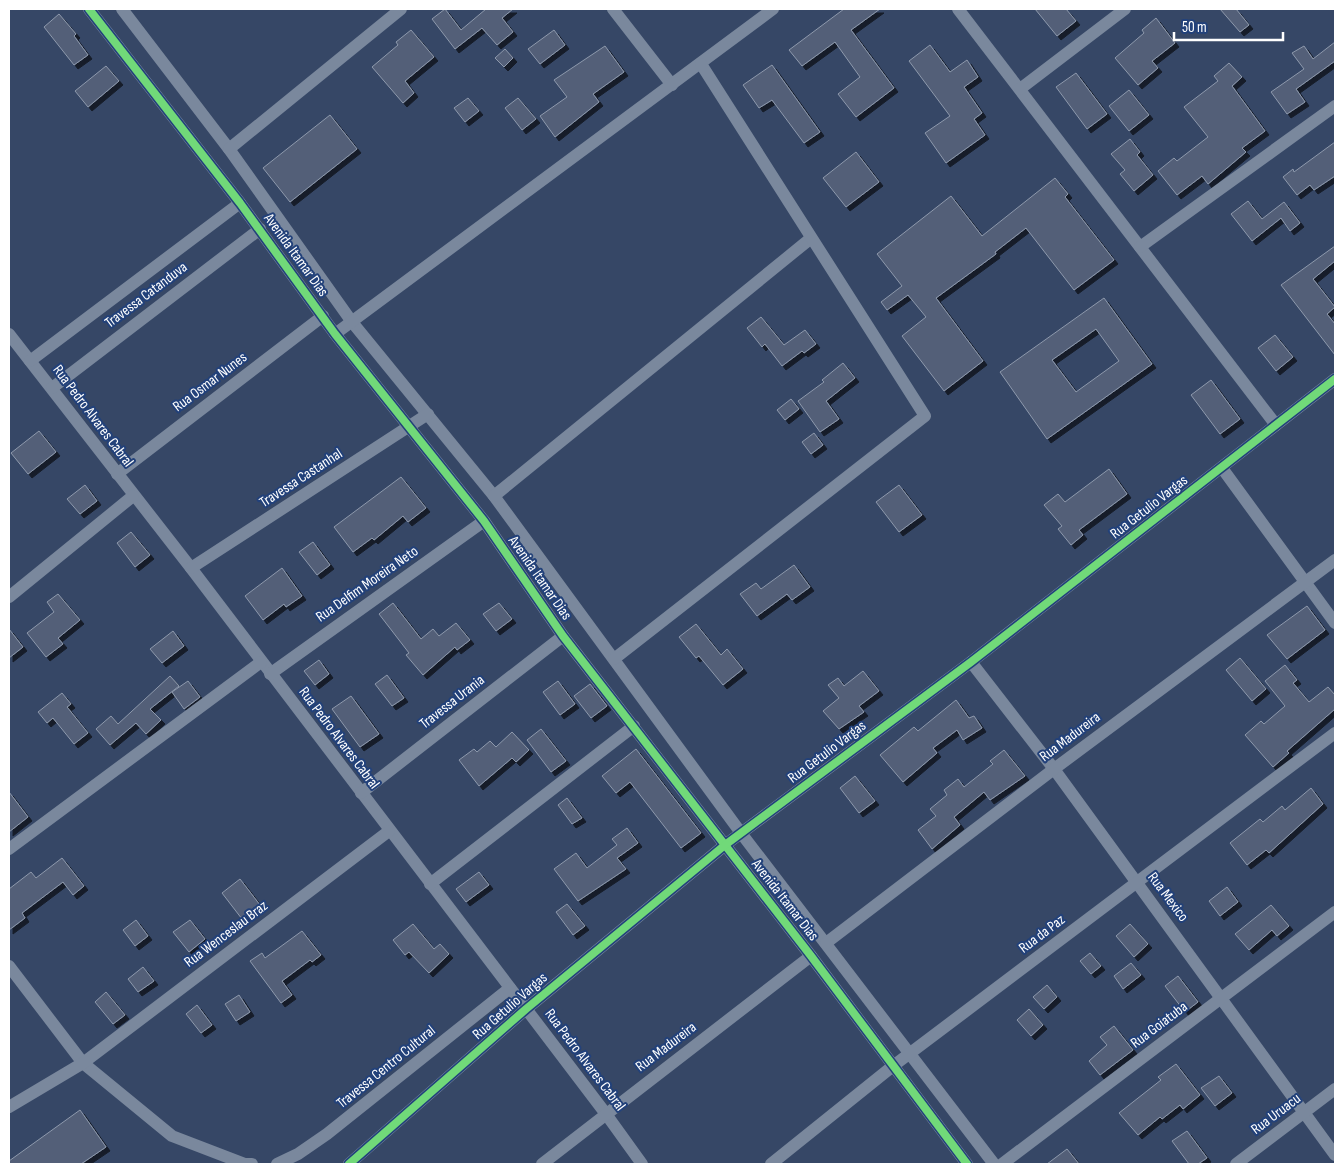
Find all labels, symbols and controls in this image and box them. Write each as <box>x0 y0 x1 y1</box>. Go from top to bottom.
scale bar <box>1174 10 1283 42</box>
text: 50 m <box>1182 18 1207 37</box>
street label: Avenida Itamar Dias <box>259 209 333 300</box>
street label: Travessa Catanduva <box>101 258 191 332</box>
street label: Rua Osmar Nunes <box>169 348 251 416</box>
street label: Rua Pedro Alvares Cabral <box>48 361 138 471</box>
street label: Travessa Castanhal <box>256 444 346 512</box>
street label: Rua Getulio Vargas <box>1106 471 1192 543</box>
street label: Avenida Itamar Dias <box>503 531 576 624</box>
street label: Rua Delfim Moreira Neto <box>312 542 422 626</box>
street label: Travessa Urania <box>416 671 489 733</box>
street label: Rua Pedro Alvares Cabral <box>294 683 384 793</box>
street label: Rua Madureira <box>1036 708 1104 766</box>
street label: Rua Getulio Vargas <box>784 716 870 788</box>
street label: Avenida Itamar Dias <box>747 855 823 945</box>
street label: Rua Mexico <box>1143 869 1193 925</box>
street label: Rua Wenceslau Braz <box>180 896 272 972</box>
street label: Rua da Paz <box>1015 910 1069 958</box>
street label: Rua Getulio Vargas <box>469 968 551 1044</box>
street label: Rua Goiatuba <box>1127 997 1191 1053</box>
street label: Rua Pedro Alvares Cabral <box>540 1005 630 1115</box>
street label: Rua Madureira <box>632 1018 700 1076</box>
street label: Travessa Centro Cultural <box>333 1021 439 1113</box>
street label: Rua Uruacu <box>1247 1089 1305 1139</box>

